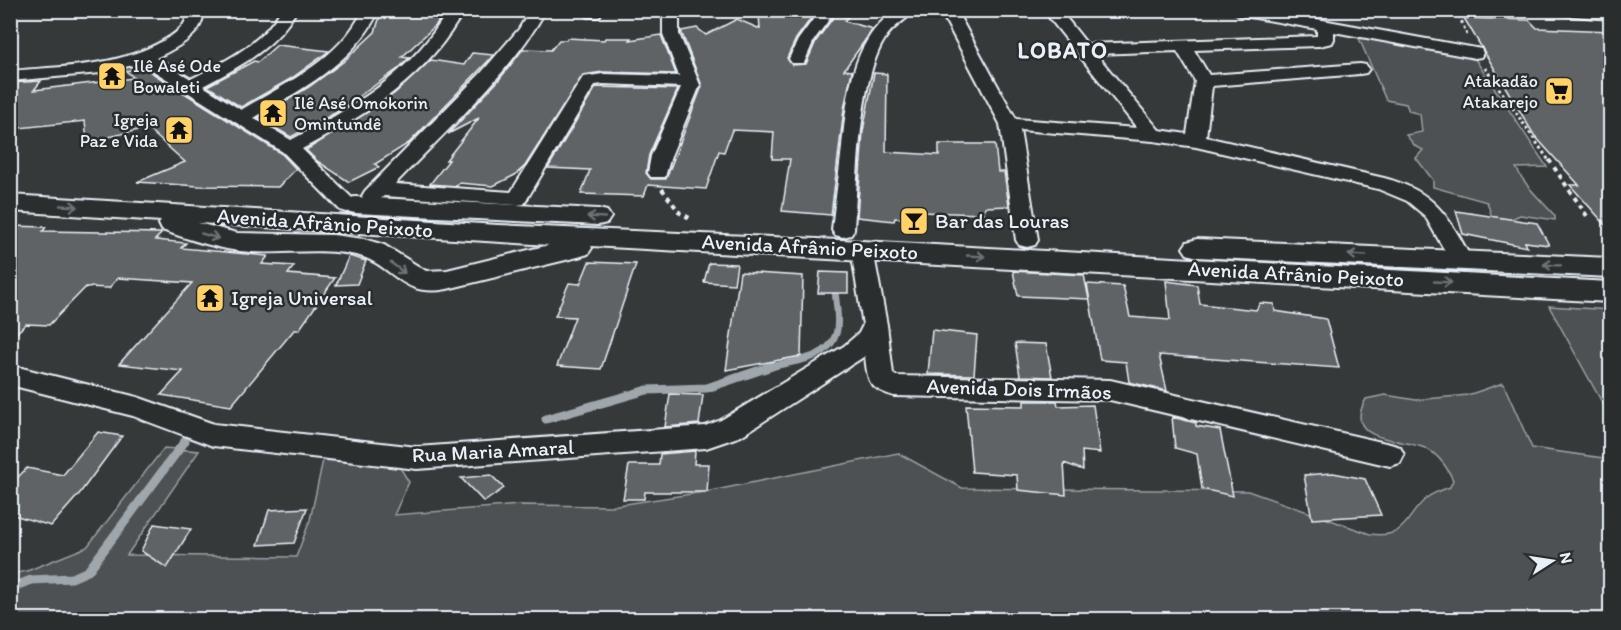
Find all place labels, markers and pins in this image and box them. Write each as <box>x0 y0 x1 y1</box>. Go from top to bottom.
place label: Ilê Asé Ode Bowaleti <box>133 55 221 98</box>
temple icon: Ilê Asé Ode Bowaleti <box>96 60 128 92</box>
place label: Atakadão Atakarejo <box>1463 70 1538 113</box>
supermarket icon: Atakadão Atakarejo <box>1543 75 1575 107</box>
place label: Ilê Asé Omokorin Omintundê <box>294 92 428 135</box>
temple icon: Ilê Asé Omokorin Omintundê <box>257 97 289 129</box>
place label: Igreja Paz e Vida <box>80 109 159 152</box>
temple icon: Igreja Paz e Vida <box>163 114 195 146</box>
bar icon: Bar das Louras <box>898 205 930 237</box>
place label: Bar das Louras <box>935 208 1069 233</box>
temple icon: Igreja Universal <box>194 282 226 314</box>
place label: Igreja Universal <box>231 285 373 310</box>

